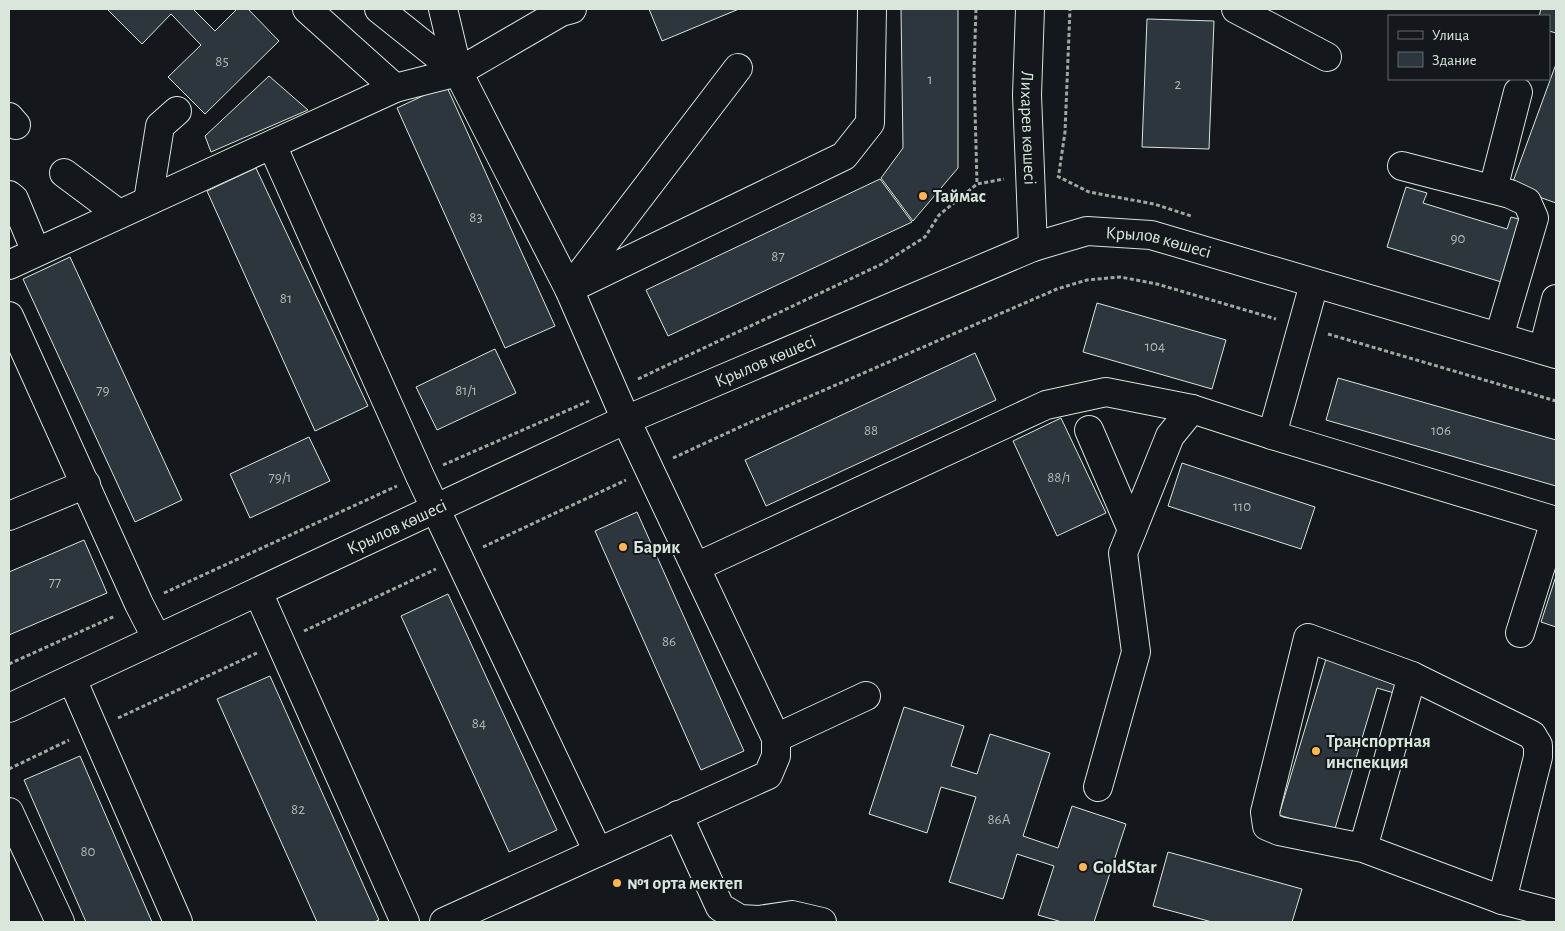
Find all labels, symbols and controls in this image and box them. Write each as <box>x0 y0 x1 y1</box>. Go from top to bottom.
legend <box>1388 15 1550 80</box>
text: Улица <box>1432 28 1469 43</box>
text: Здание <box>1432 53 1477 68</box>
house number: 85 <box>215 54 229 69</box>
street label: Лихарев көшесі <box>1017 71 1039 185</box>
house number: 1 <box>927 72 933 87</box>
house number: 2 <box>1175 77 1182 92</box>
place label: Таймас <box>933 188 986 206</box>
marker: Таймас <box>917 190 929 202</box>
house number: 83 <box>469 210 483 225</box>
street label: Крылов көшесі <box>1105 224 1213 262</box>
house number: 90 <box>1451 231 1466 246</box>
house number: 87 <box>771 249 785 264</box>
house number: 81 <box>280 291 292 306</box>
street label: Крылов көшесі <box>712 332 819 391</box>
house number: 104 <box>1145 339 1165 354</box>
house number: 79 <box>96 383 110 398</box>
house number: 81/1 <box>455 383 477 398</box>
house number: 88 <box>864 423 878 438</box>
house number: 106 <box>1431 423 1451 438</box>
house number: 79/1 <box>269 470 291 485</box>
house number: 88/1 <box>1047 470 1071 485</box>
street label: Крылов көшесі <box>344 497 450 559</box>
house number: 110 <box>1233 499 1251 514</box>
place label: Барик <box>633 539 680 557</box>
marker: Барик <box>617 541 629 553</box>
house number: 77 <box>49 575 61 590</box>
house number: 86 <box>662 634 676 649</box>
house number: 84 <box>472 716 486 731</box>
place label: Транспортная инспекция <box>1326 733 1431 772</box>
marker: Транспортная инспекция <box>1310 745 1322 757</box>
house number: 82 <box>291 802 305 817</box>
house number: 86А <box>988 812 1011 827</box>
house number: 80 <box>80 844 96 859</box>
place label: GoldStar <box>1093 859 1157 877</box>
marker: GoldStar <box>1077 861 1089 873</box>
place label: №1 орта мектеп <box>627 875 743 893</box>
marker: №1 орта мектеп <box>611 877 623 889</box>

